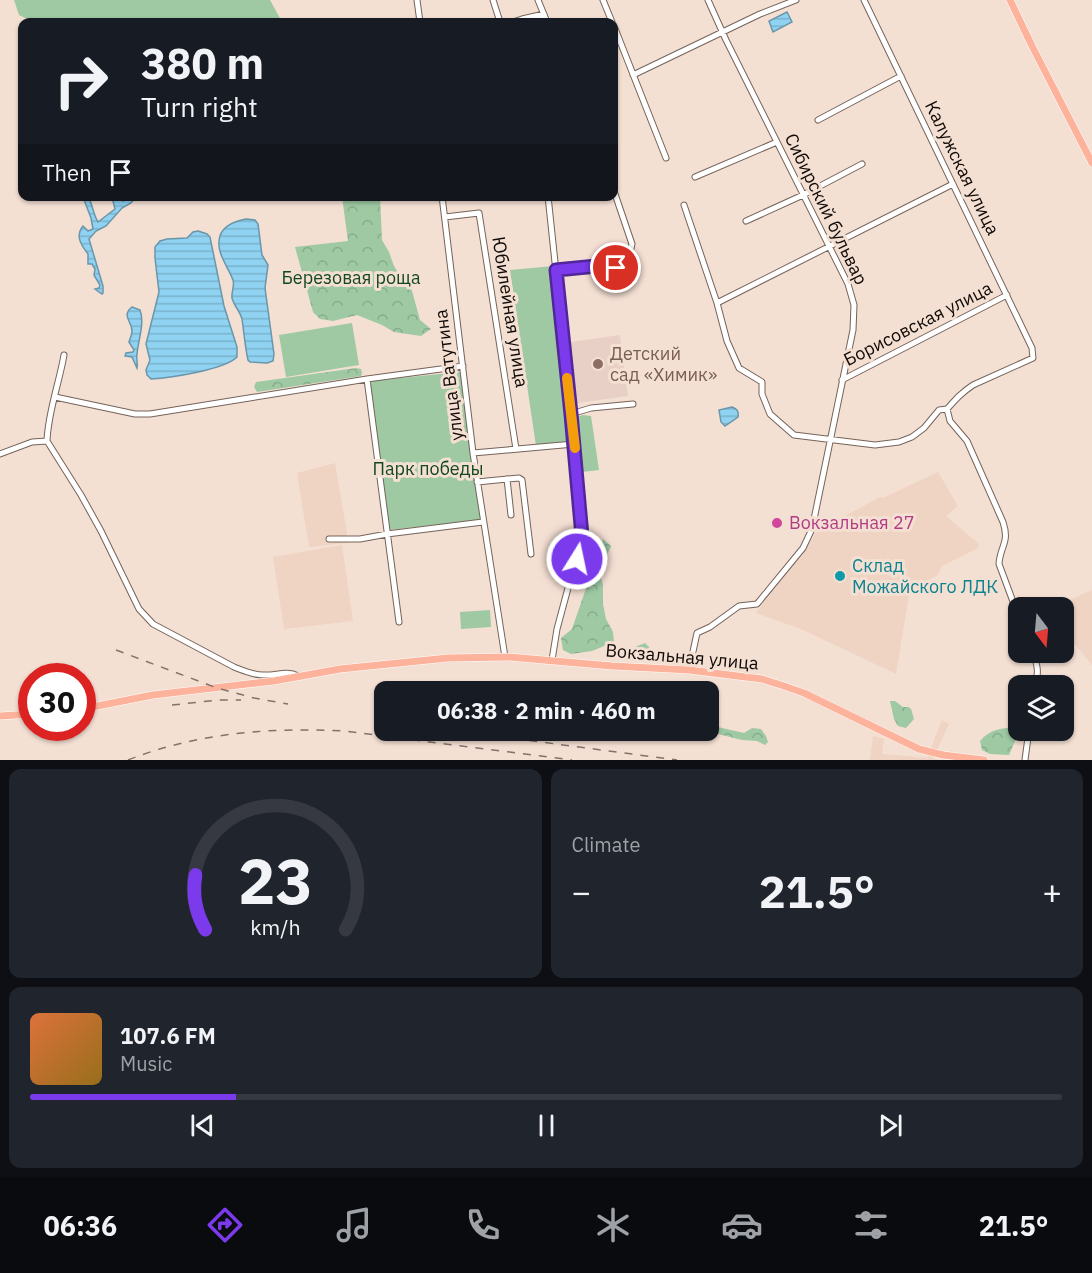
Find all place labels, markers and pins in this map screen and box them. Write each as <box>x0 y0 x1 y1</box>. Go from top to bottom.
pin <box>590 242 641 293</box>
place label: Детский сад «Химик» <box>610 342 717 386</box>
marker: Детский сад «Химик» <box>591 357 605 371</box>
place label: Вокзальная 27 <box>789 511 915 534</box>
marker: Вокзальная 27 <box>770 516 784 530</box>
place label: Склад Можайского ЛДК <box>852 554 998 598</box>
marker: Склад Можайского ЛДК <box>833 569 847 583</box>

